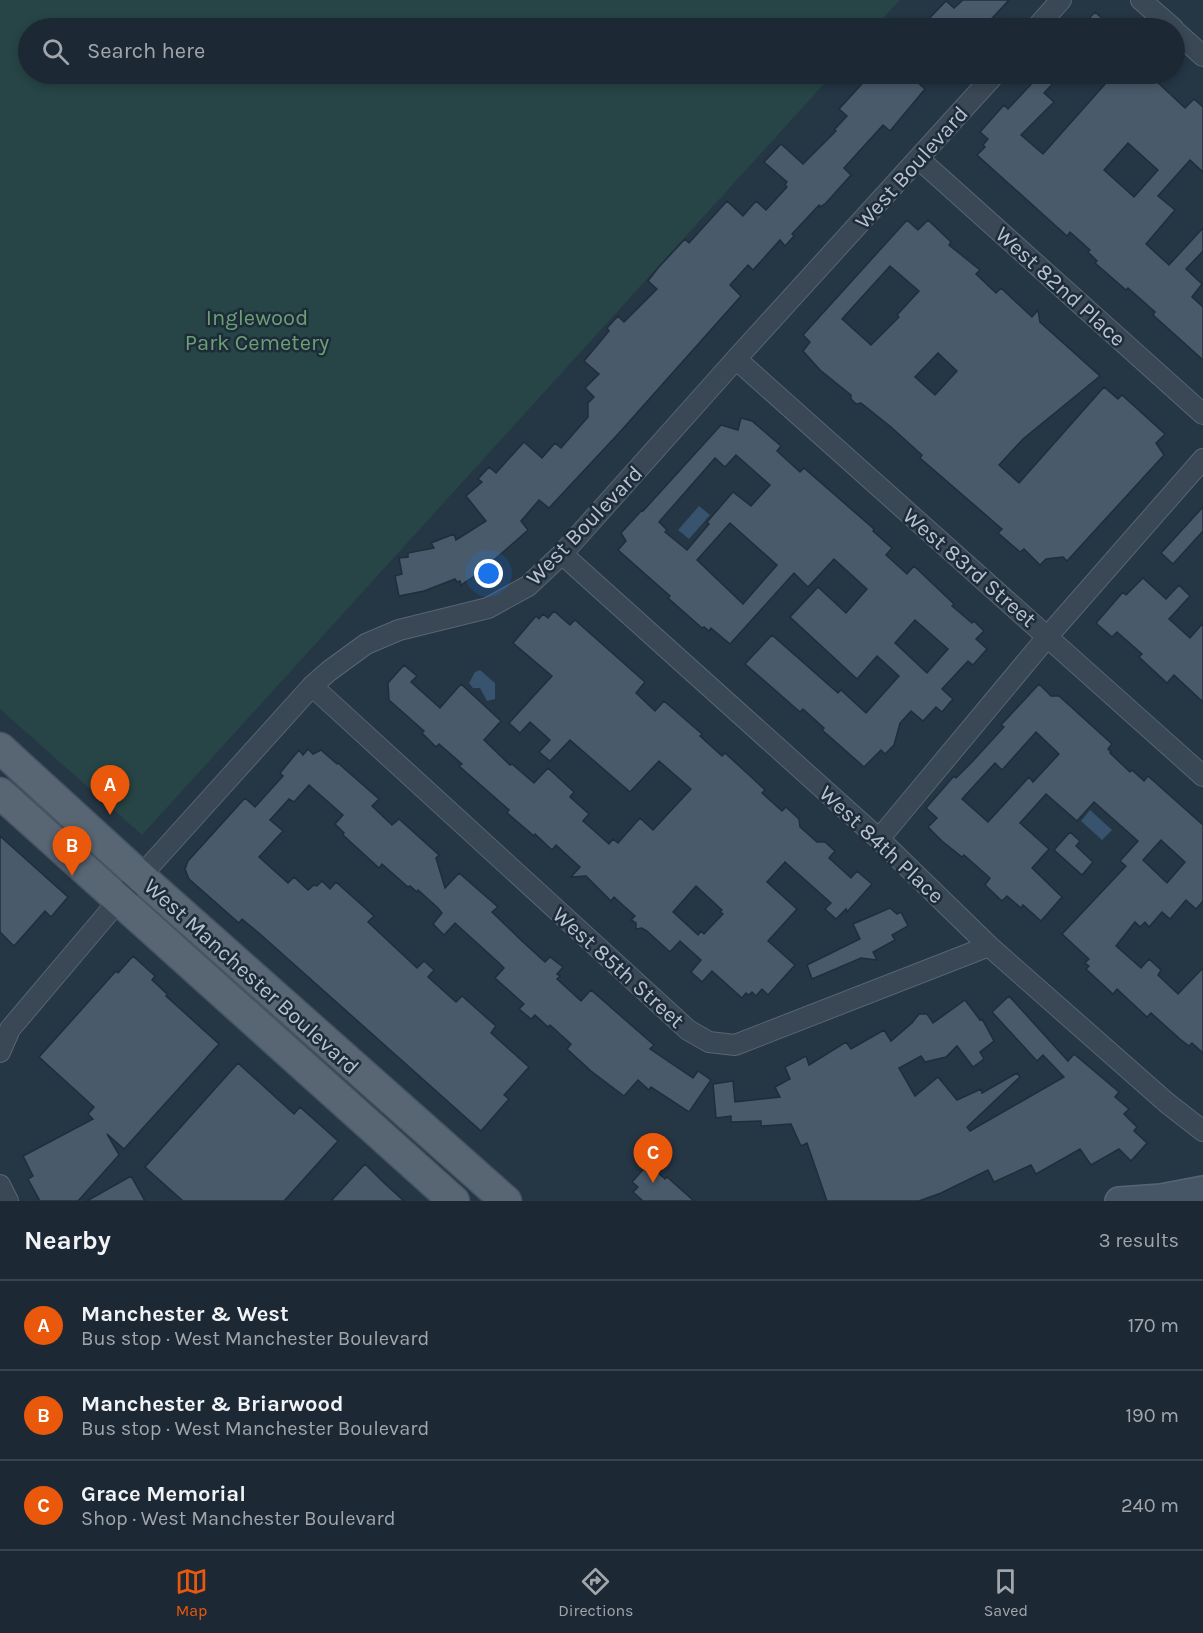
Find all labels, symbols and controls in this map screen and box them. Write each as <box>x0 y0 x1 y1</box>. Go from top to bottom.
search box <box>18 18 1185 84</box>
icon: search <box>39 35 72 68</box>
text: Search here <box>87 38 205 64</box>
street label: West Boulevard <box>850 101 974 234</box>
street label: West 82nd Place <box>990 221 1131 352</box>
park label: Inglewood Park Cemetery <box>185 305 329 356</box>
street label: West Boulevard <box>521 461 648 591</box>
street label: West 83rd Street <box>897 503 1041 633</box>
your location <box>474 559 503 588</box>
pin: A <box>90 766 130 815</box>
street label: West 84th Place <box>814 780 949 909</box>
pin: B <box>52 826 92 876</box>
street label: West Manchester Boulevard <box>139 873 364 1080</box>
street label: West 85th Street <box>547 902 690 1034</box>
pin: C <box>634 1134 672 1183</box>
text: Nearby <box>24 1225 111 1256</box>
text: 3 results <box>1099 1229 1179 1252</box>
text: Manchester & West <box>81 1301 289 1327</box>
text: A <box>37 1314 50 1337</box>
text: 170 m <box>1128 1314 1179 1337</box>
text: Bus stop · West Manchester Boulevard <box>81 1327 429 1350</box>
text: Manchester & Briarwood <box>81 1391 343 1417</box>
text: B <box>37 1404 50 1427</box>
text: 190 m <box>1125 1404 1179 1427</box>
text: Bus stop · West Manchester Boulevard <box>81 1417 429 1440</box>
text: Grace Memorial <box>81 1481 246 1507</box>
text: C <box>37 1494 50 1517</box>
text: 240 m <box>1121 1494 1179 1517</box>
text: Shop · West Manchester Boulevard <box>81 1507 396 1530</box>
tab: Map <box>175 1565 208 1620</box>
tab: Directions <box>558 1565 633 1620</box>
tab: Saved <box>984 1565 1028 1620</box>

